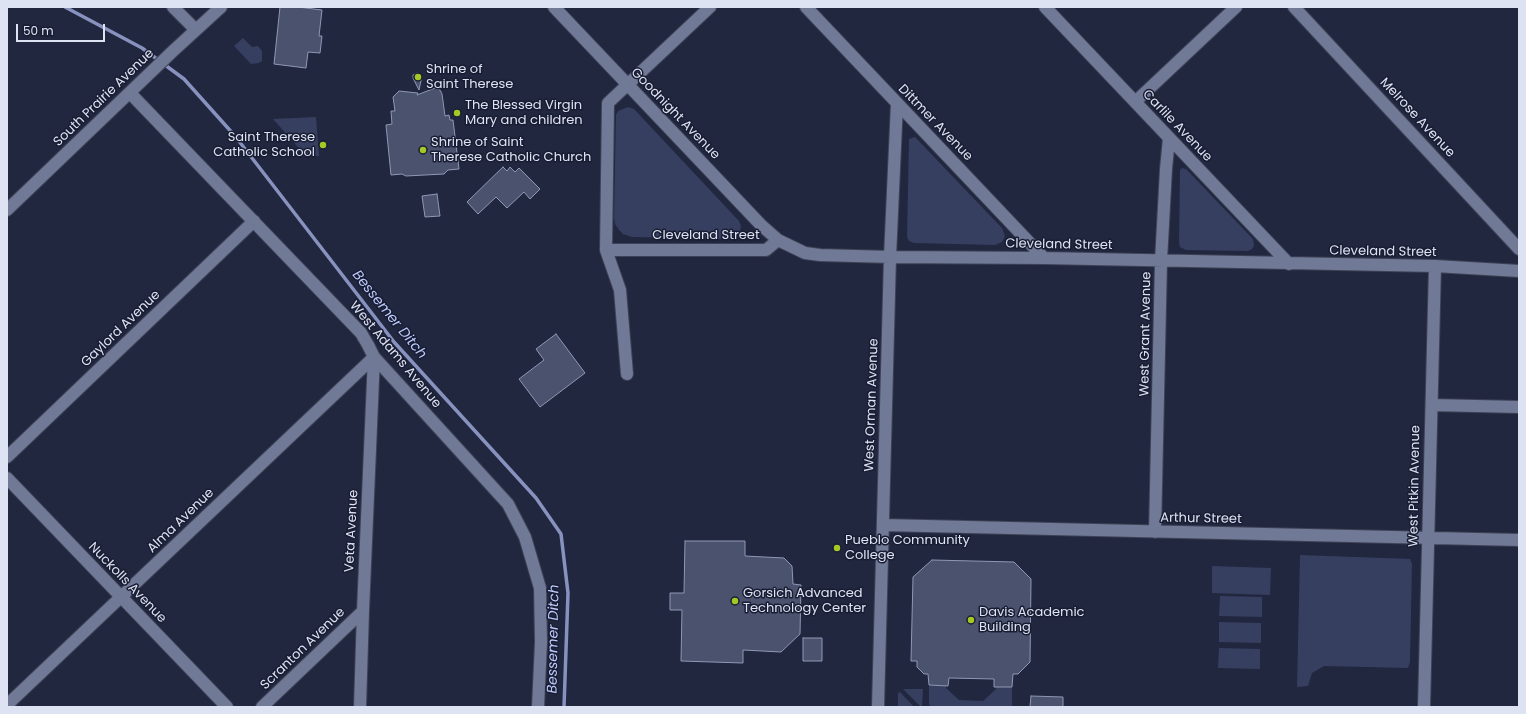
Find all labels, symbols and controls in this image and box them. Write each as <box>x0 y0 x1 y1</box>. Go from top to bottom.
scale bar <box>18 16 107 42</box>
text: 50 m <box>23 22 54 39</box>
street label: South Prairie Avenue <box>51 46 157 150</box>
place label: Shrine of Saint Therese <box>426 62 513 93</box>
street label: Goodnight Avenue <box>627 65 723 163</box>
marker: Shrine of Saint Therese <box>413 72 423 82</box>
street label: Melrose Avenue <box>1376 75 1458 161</box>
street label: Dittmer Avenue <box>895 81 975 165</box>
street label: Carlile Avenue <box>1139 87 1215 165</box>
place label: The Blessed Virgin Mary and children <box>465 98 583 129</box>
marker: The Blessed Virgin Mary and children <box>452 108 462 118</box>
place label: Saint Therese Catholic School <box>213 130 315 161</box>
place label: Shrine of Saint Therese Catholic Church <box>431 135 591 166</box>
marker: Saint Therese Catholic School <box>318 140 328 150</box>
marker: Shrine of Saint Therese Catholic Church <box>418 145 428 155</box>
street label: Cleveland Street <box>652 228 760 244</box>
street label: Cleveland Street <box>1005 236 1113 254</box>
street label: Cleveland Street <box>1329 243 1437 261</box>
water label: Bessemer Ditch <box>348 267 430 363</box>
street label: West Grant Avenue <box>1137 271 1155 397</box>
street label: Gaylord Avenue <box>78 287 164 371</box>
street label: West Adams Avenue <box>346 298 444 412</box>
street label: West Orman Avenue <box>862 338 882 472</box>
street label: West Pitkin Avenue <box>1406 425 1424 547</box>
street label: Alma Avenue <box>144 485 218 557</box>
street label: Veta Avenue <box>342 489 362 573</box>
street label: Arthur Street <box>1160 510 1242 528</box>
place label: Pueblo Community College <box>845 533 970 564</box>
street label: Nuckolls Avenue <box>85 540 169 626</box>
marker: Pueblo Community College <box>832 543 842 553</box>
water label: Bessemer Ditch <box>545 584 563 694</box>
place label: Gorsich Advanced Technology Center <box>743 586 866 617</box>
marker: Gorsich Advanced Technology Center <box>730 596 740 606</box>
street label: Scranton Avenue <box>258 605 348 693</box>
place label: Davis Academic Building <box>979 605 1084 636</box>
marker: Davis Academic Building <box>966 615 976 625</box>

